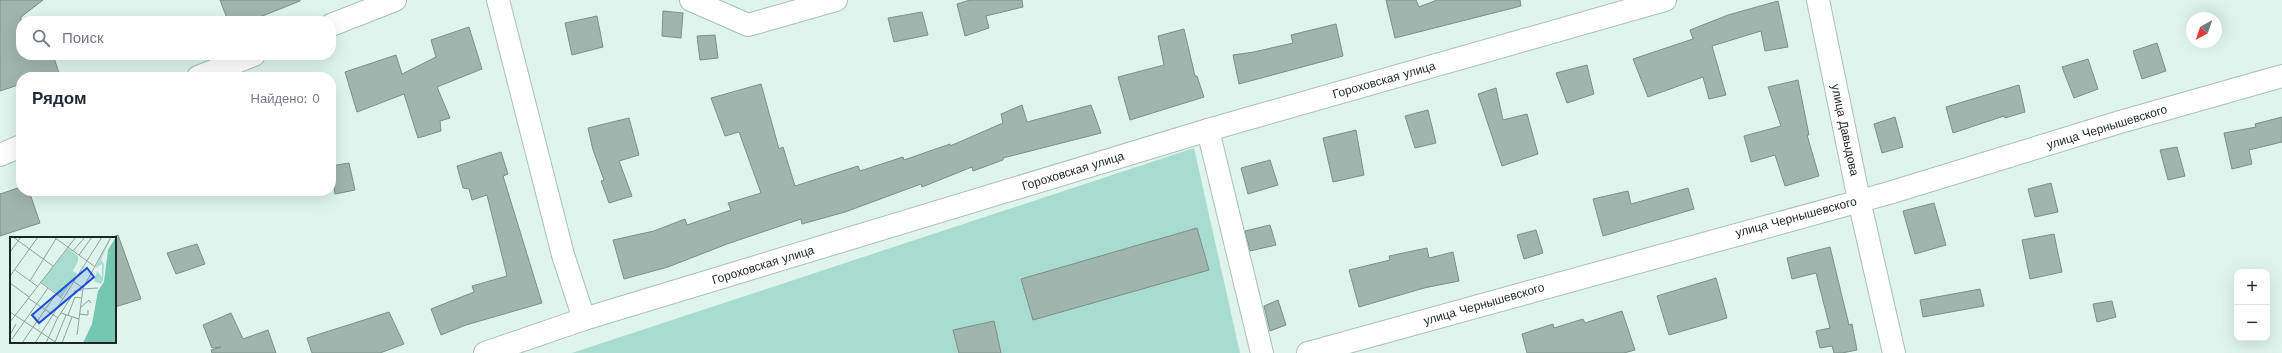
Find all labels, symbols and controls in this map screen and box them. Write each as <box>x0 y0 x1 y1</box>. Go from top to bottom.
north arrow <box>2186 12 2222 48</box>
search box <box>16 16 336 60</box>
icon: search <box>30 27 52 49</box>
text: Поиск <box>62 29 104 47</box>
street label: Гороховская улица <box>1331 59 1437 101</box>
street label: улица Давыдова <box>1828 83 1862 177</box>
text: Рядом <box>32 88 87 108</box>
text: Найдено: 0 <box>251 91 320 106</box>
street label: улица Чернышевского <box>2045 102 2169 152</box>
street label: Гороховская улица <box>1020 149 1126 193</box>
street label: улица Чернышевского <box>1734 194 1859 240</box>
inset map <box>10 237 116 343</box>
street label: Гороховская улица <box>710 243 816 287</box>
map controls <box>2234 269 2270 341</box>
button: + <box>2234 269 2270 305</box>
street label: улица Чернышевского <box>1422 280 1546 328</box>
button: − <box>2234 305 2270 341</box>

